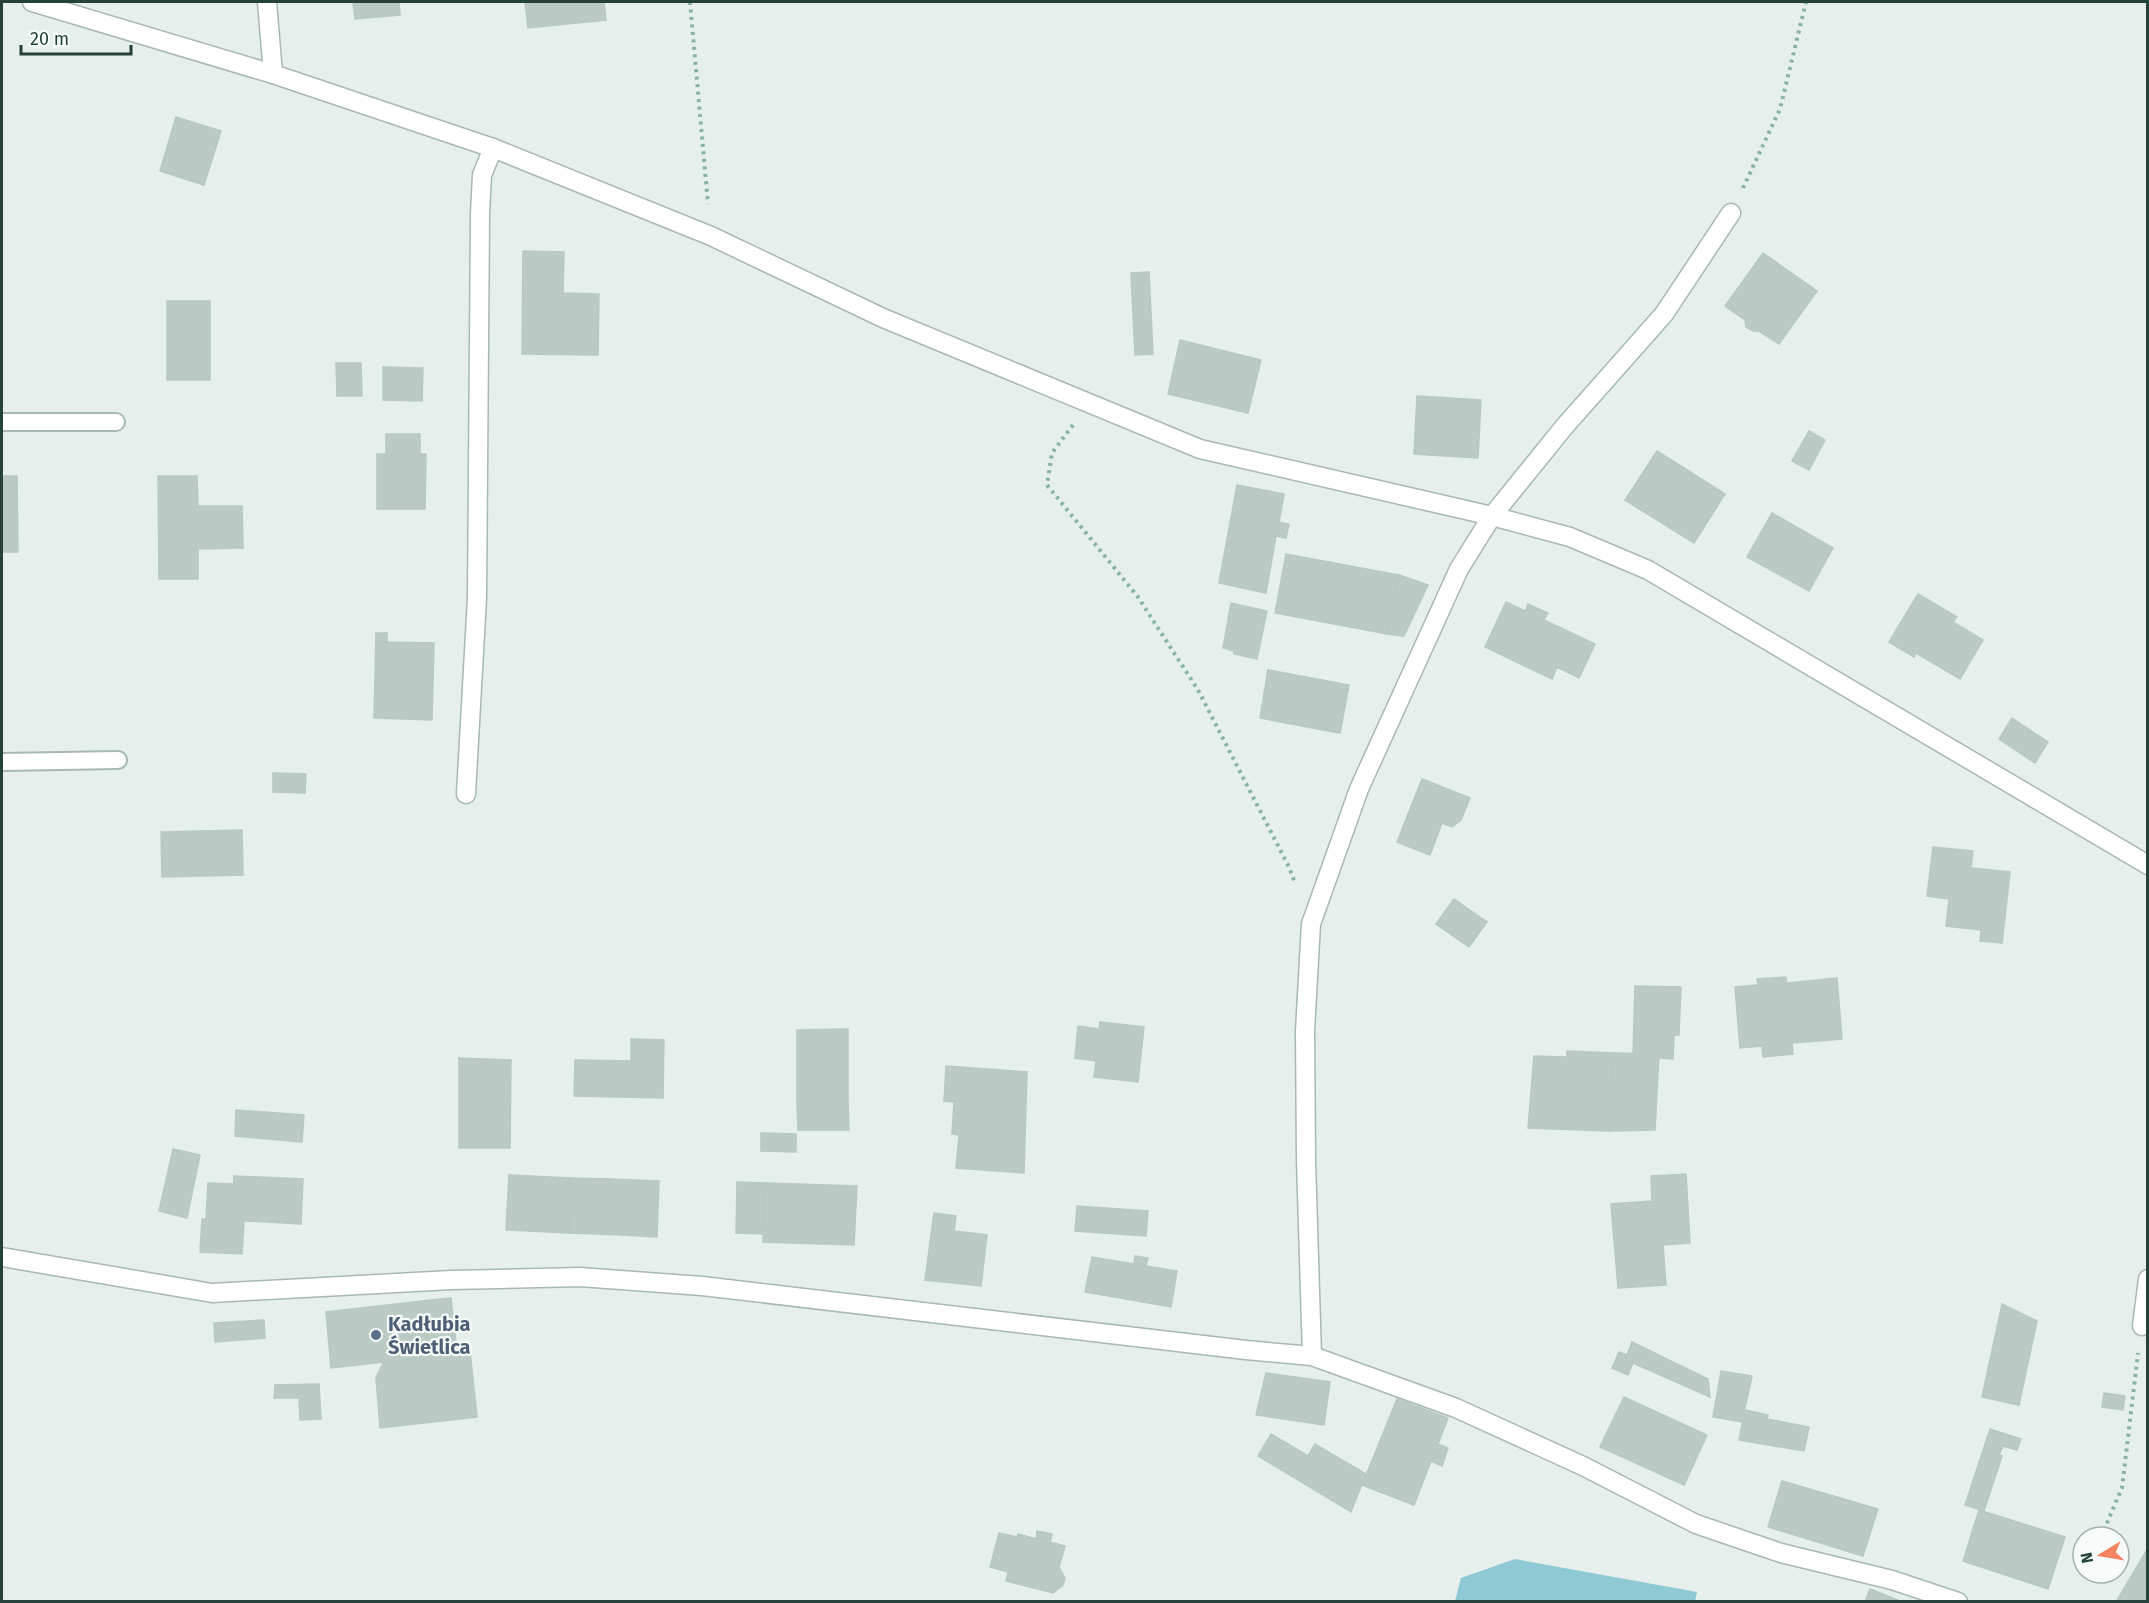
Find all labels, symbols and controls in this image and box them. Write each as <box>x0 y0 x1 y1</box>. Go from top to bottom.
scale bar <box>21 18 130 56</box>
text: 20 m <box>30 28 69 50</box>
place label: Kadłubia Świetlica <box>388 1312 471 1359</box>
marker: Kadłubia Świetlica <box>369 1328 383 1342</box>
north arrow <box>2071 1525 2131 1585</box>
text: N <box>2076 1551 2097 1565</box>

